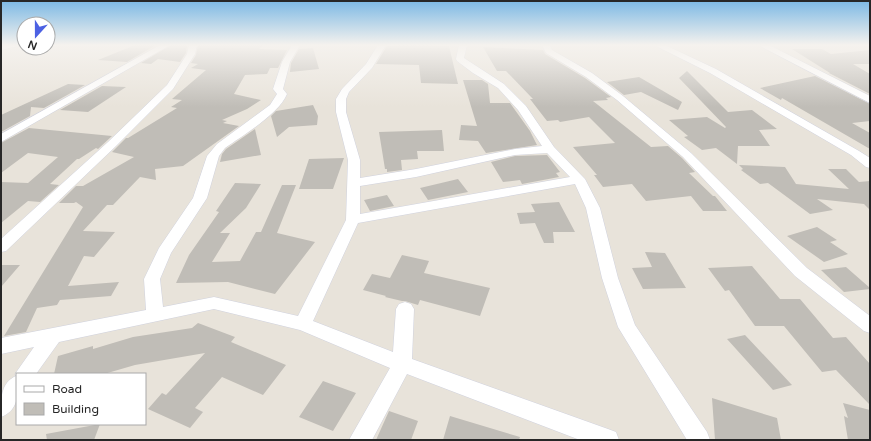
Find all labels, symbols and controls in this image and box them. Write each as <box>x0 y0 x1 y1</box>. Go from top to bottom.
north arrow <box>16 16 56 56</box>
text: N <box>26 37 39 53</box>
legend <box>16 373 146 425</box>
text: Road <box>52 382 82 396</box>
text: Building <box>52 402 99 416</box>

